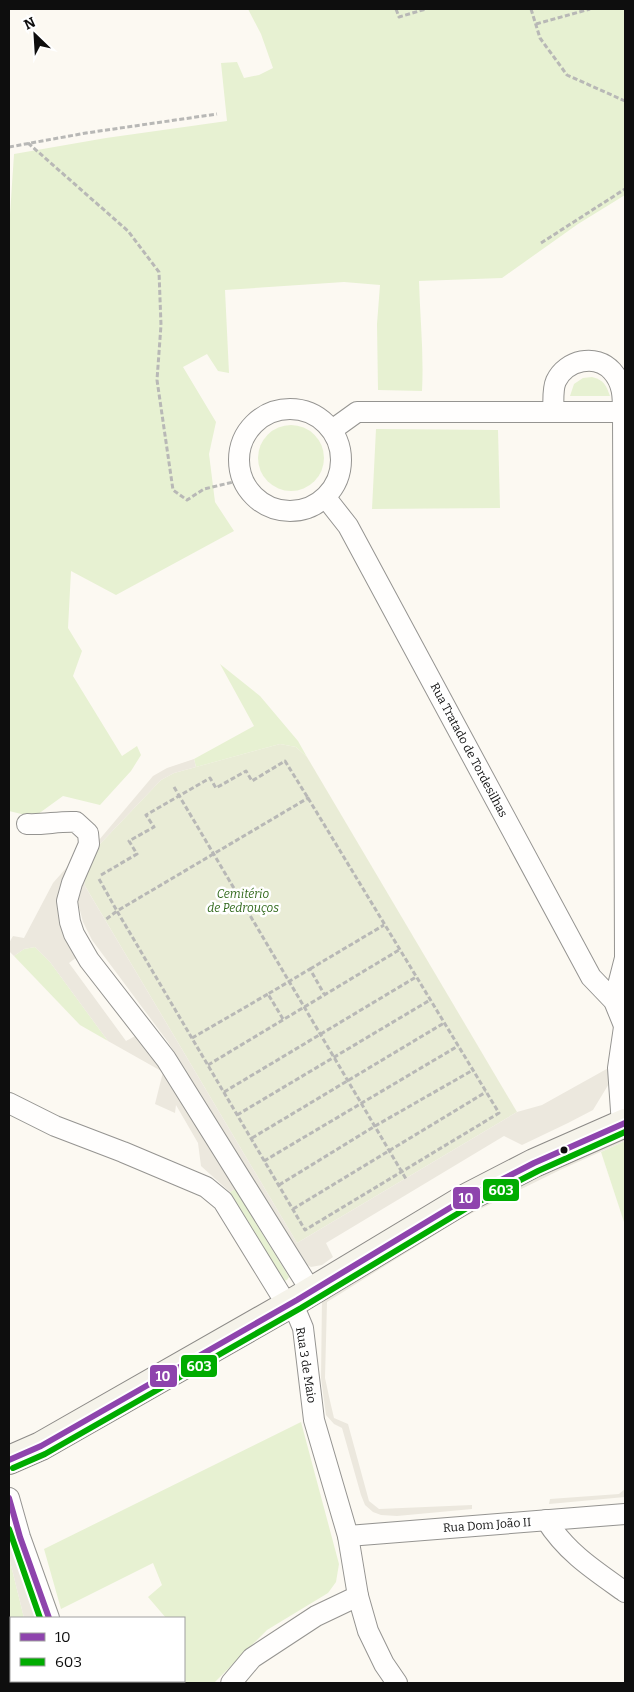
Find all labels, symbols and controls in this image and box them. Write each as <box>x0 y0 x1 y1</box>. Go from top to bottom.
north arrow <box>10 10 60 60</box>
text: N <box>21 14 38 34</box>
street label: Rua Tratado de Tordesilhas <box>428 680 511 820</box>
park label: Cemitério de Pedrouços <box>207 887 279 915</box>
unlabelled marker <box>559 1145 569 1155</box>
line badge: 603 <box>482 1178 520 1202</box>
text: 603 <box>488 1182 514 1199</box>
line badge: 10 <box>452 1186 481 1210</box>
text: 10 <box>459 1190 474 1207</box>
street label: Rua 3 de Maio <box>293 1326 319 1404</box>
line badge: 603 <box>180 1354 218 1378</box>
text: 603 <box>186 1358 212 1375</box>
line badge: 10 <box>149 1364 178 1388</box>
text: 10 <box>156 1368 171 1385</box>
street label: Rua Dom João II <box>442 1515 532 1535</box>
legend <box>10 1617 185 1682</box>
text: 10 <box>55 1628 71 1646</box>
text: 603 <box>55 1653 82 1671</box>

